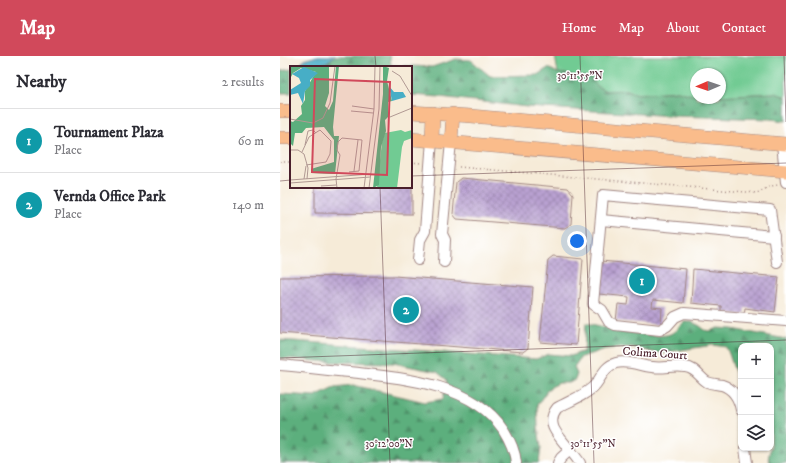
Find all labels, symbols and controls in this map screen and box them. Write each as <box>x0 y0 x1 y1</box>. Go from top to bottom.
text: Map <box>20 17 55 40</box>
text: Home <box>562 19 596 37</box>
text: Map <box>618 19 644 37</box>
text: About <box>666 19 700 37</box>
text: Contact <box>722 19 766 37</box>
inset map <box>290 66 412 188</box>
north arrow <box>690 68 726 104</box>
text: 30°11'55"N <box>557 70 603 82</box>
text: Nearby <box>16 71 66 93</box>
text: 2 results <box>222 74 264 90</box>
text: Tournament Plaza <box>54 123 164 142</box>
text: 1 <box>27 133 31 149</box>
text: 60 m <box>238 133 264 149</box>
text: Place <box>54 142 82 158</box>
text: Vernda Office Park <box>54 187 166 206</box>
text: 2 <box>26 197 32 213</box>
text: 140 m <box>232 197 264 213</box>
text: Place <box>54 206 82 222</box>
your location <box>567 231 587 251</box>
pin: 1 <box>629 266 655 296</box>
pin: 2 <box>393 295 419 325</box>
map controls <box>738 343 774 451</box>
button: + <box>738 343 774 379</box>
street label: Colima Court <box>622 344 688 363</box>
button: − <box>738 379 774 415</box>
button: layers <box>738 415 774 451</box>
text: 30°12'00"N <box>365 438 413 450</box>
text: 30°11'55"N <box>570 438 616 450</box>

